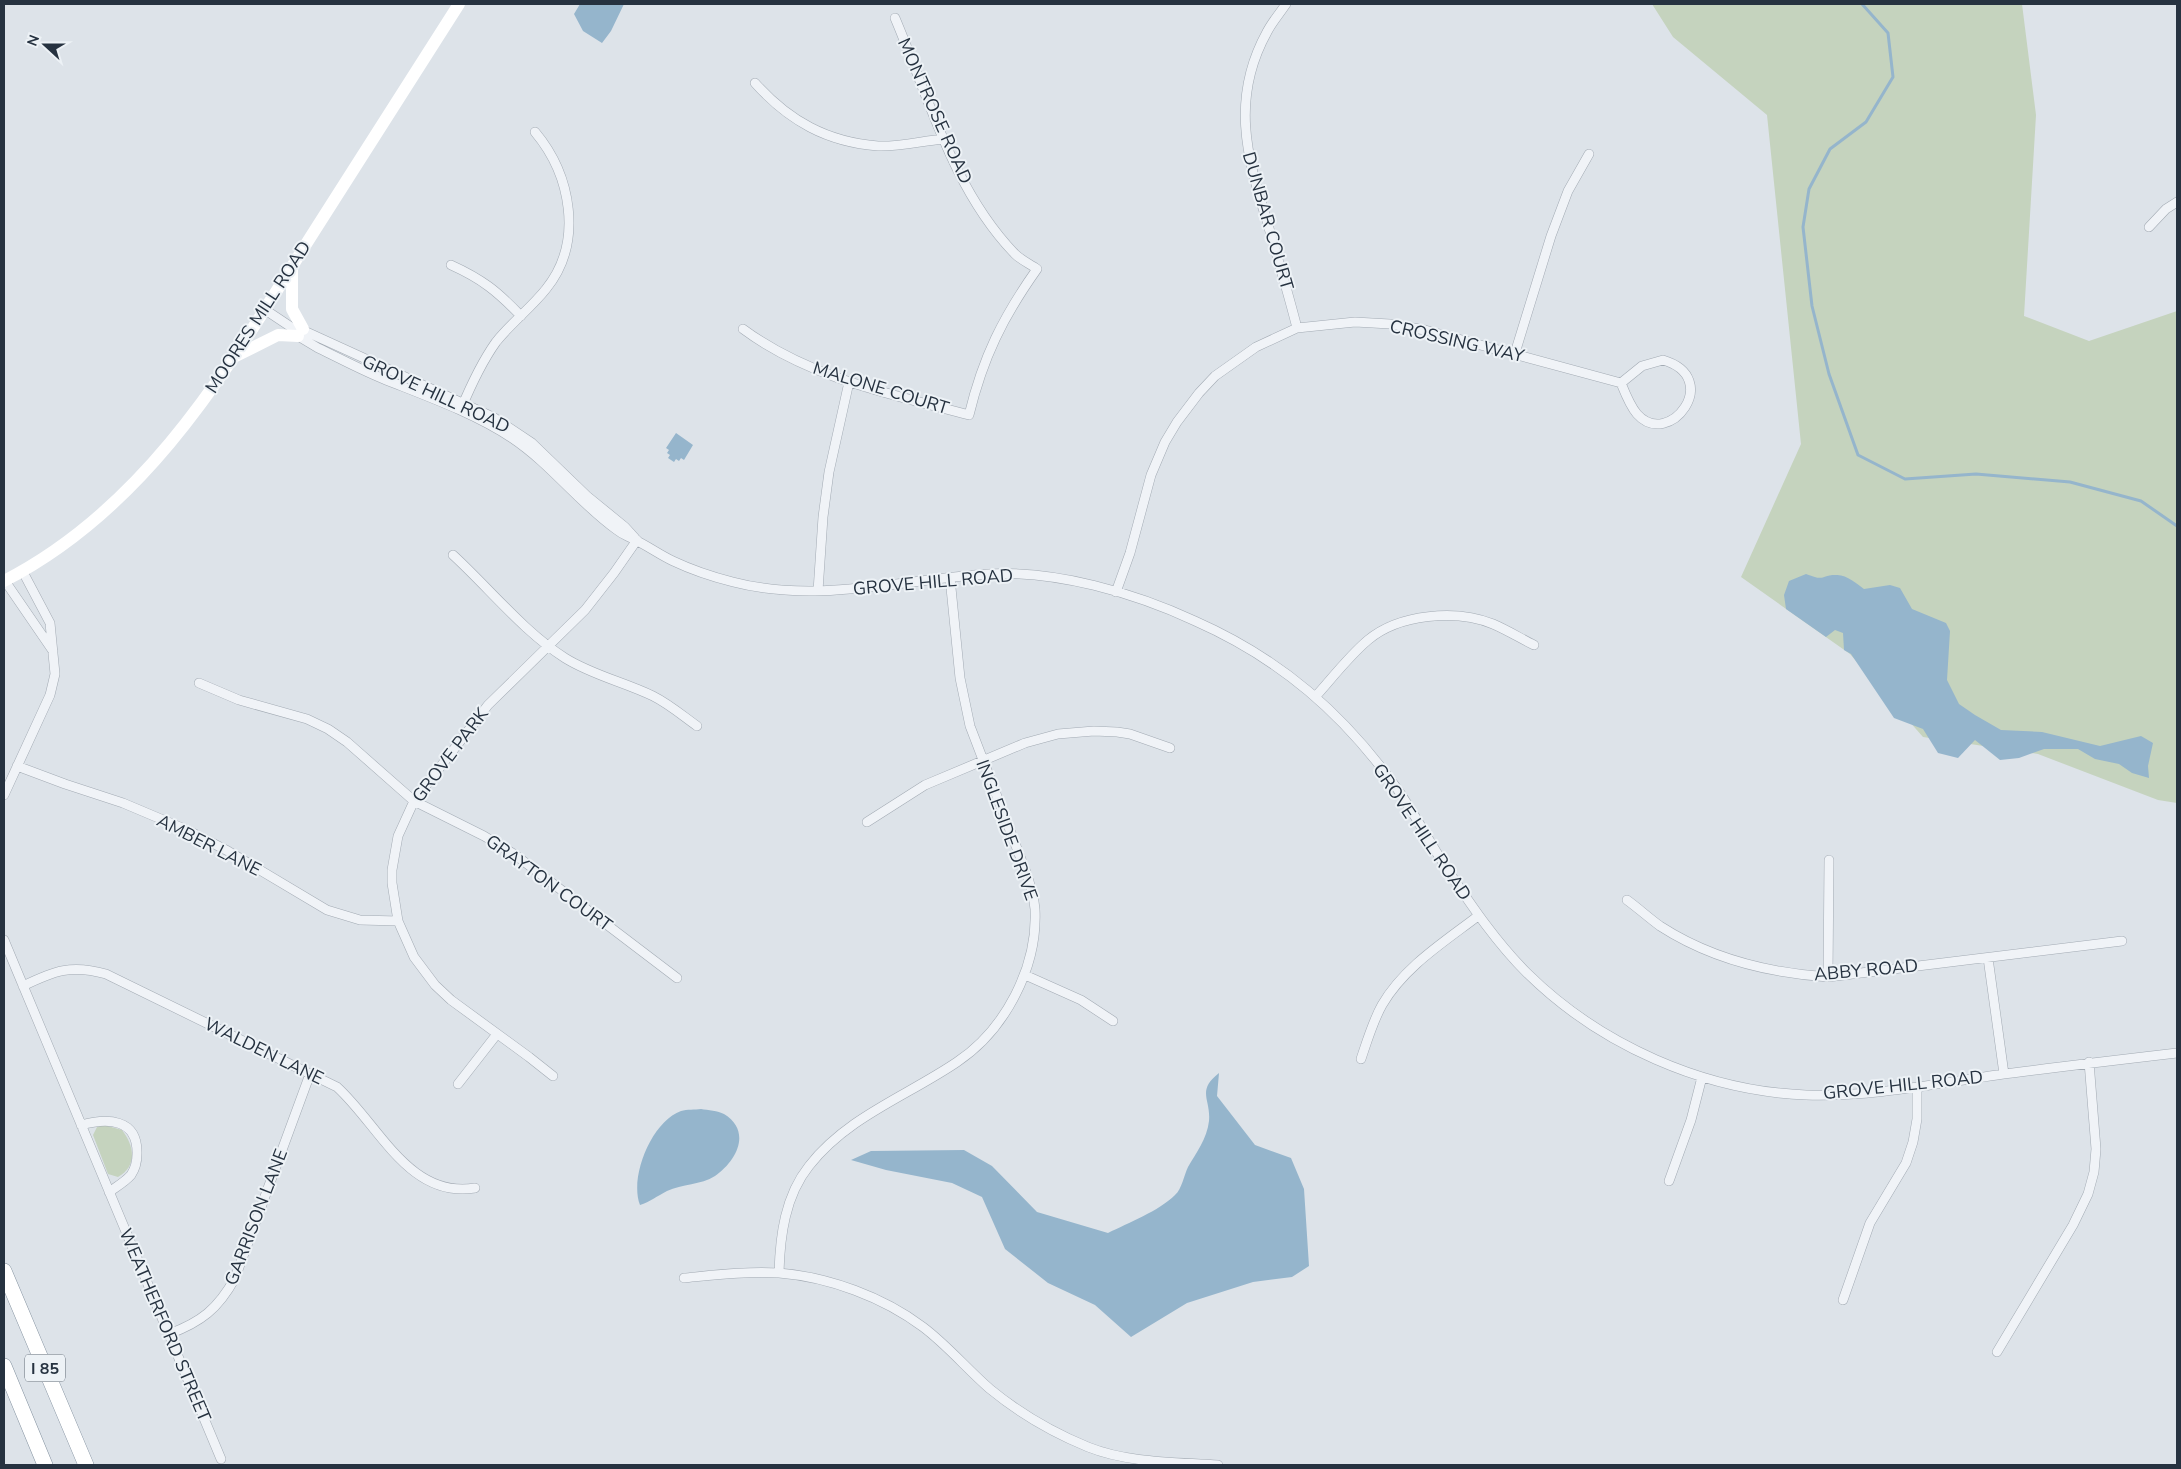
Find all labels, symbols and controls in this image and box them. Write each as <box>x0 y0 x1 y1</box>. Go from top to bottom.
north arrow <box>20 20 70 70</box>
text: N <box>23 32 44 49</box>
street label: MONTROSE ROAD <box>892 34 978 188</box>
street label: DUNBAR COURT <box>1237 149 1299 293</box>
street label: MOORES MILL ROAD <box>200 236 316 398</box>
street label: CROSSING WAY <box>1387 314 1527 368</box>
street label: GROVE HILL ROAD <box>358 349 514 439</box>
street label: MALONE COURT <box>810 356 952 420</box>
street label: GROVE HILL ROAD <box>852 563 1014 601</box>
street label: GROVE PARK <box>407 702 494 807</box>
street label: INGLESIDE DRIVE <box>970 756 1044 904</box>
street label: GROVE HILL ROAD <box>1367 759 1477 905</box>
street label: AMBER LANE <box>153 808 265 882</box>
street label: GRAYTON COURT <box>481 829 617 937</box>
street label: ABBY ROAD <box>1813 953 1919 987</box>
street label: WALDEN LANE <box>200 1012 328 1090</box>
street label: GROVE HILL ROAD <box>1822 1065 1984 1105</box>
street label: GARRISON LANE <box>219 1145 293 1289</box>
street label: WEATHERFORD STREET <box>113 1225 217 1425</box>
road number: I 85 <box>25 1355 65 1382</box>

